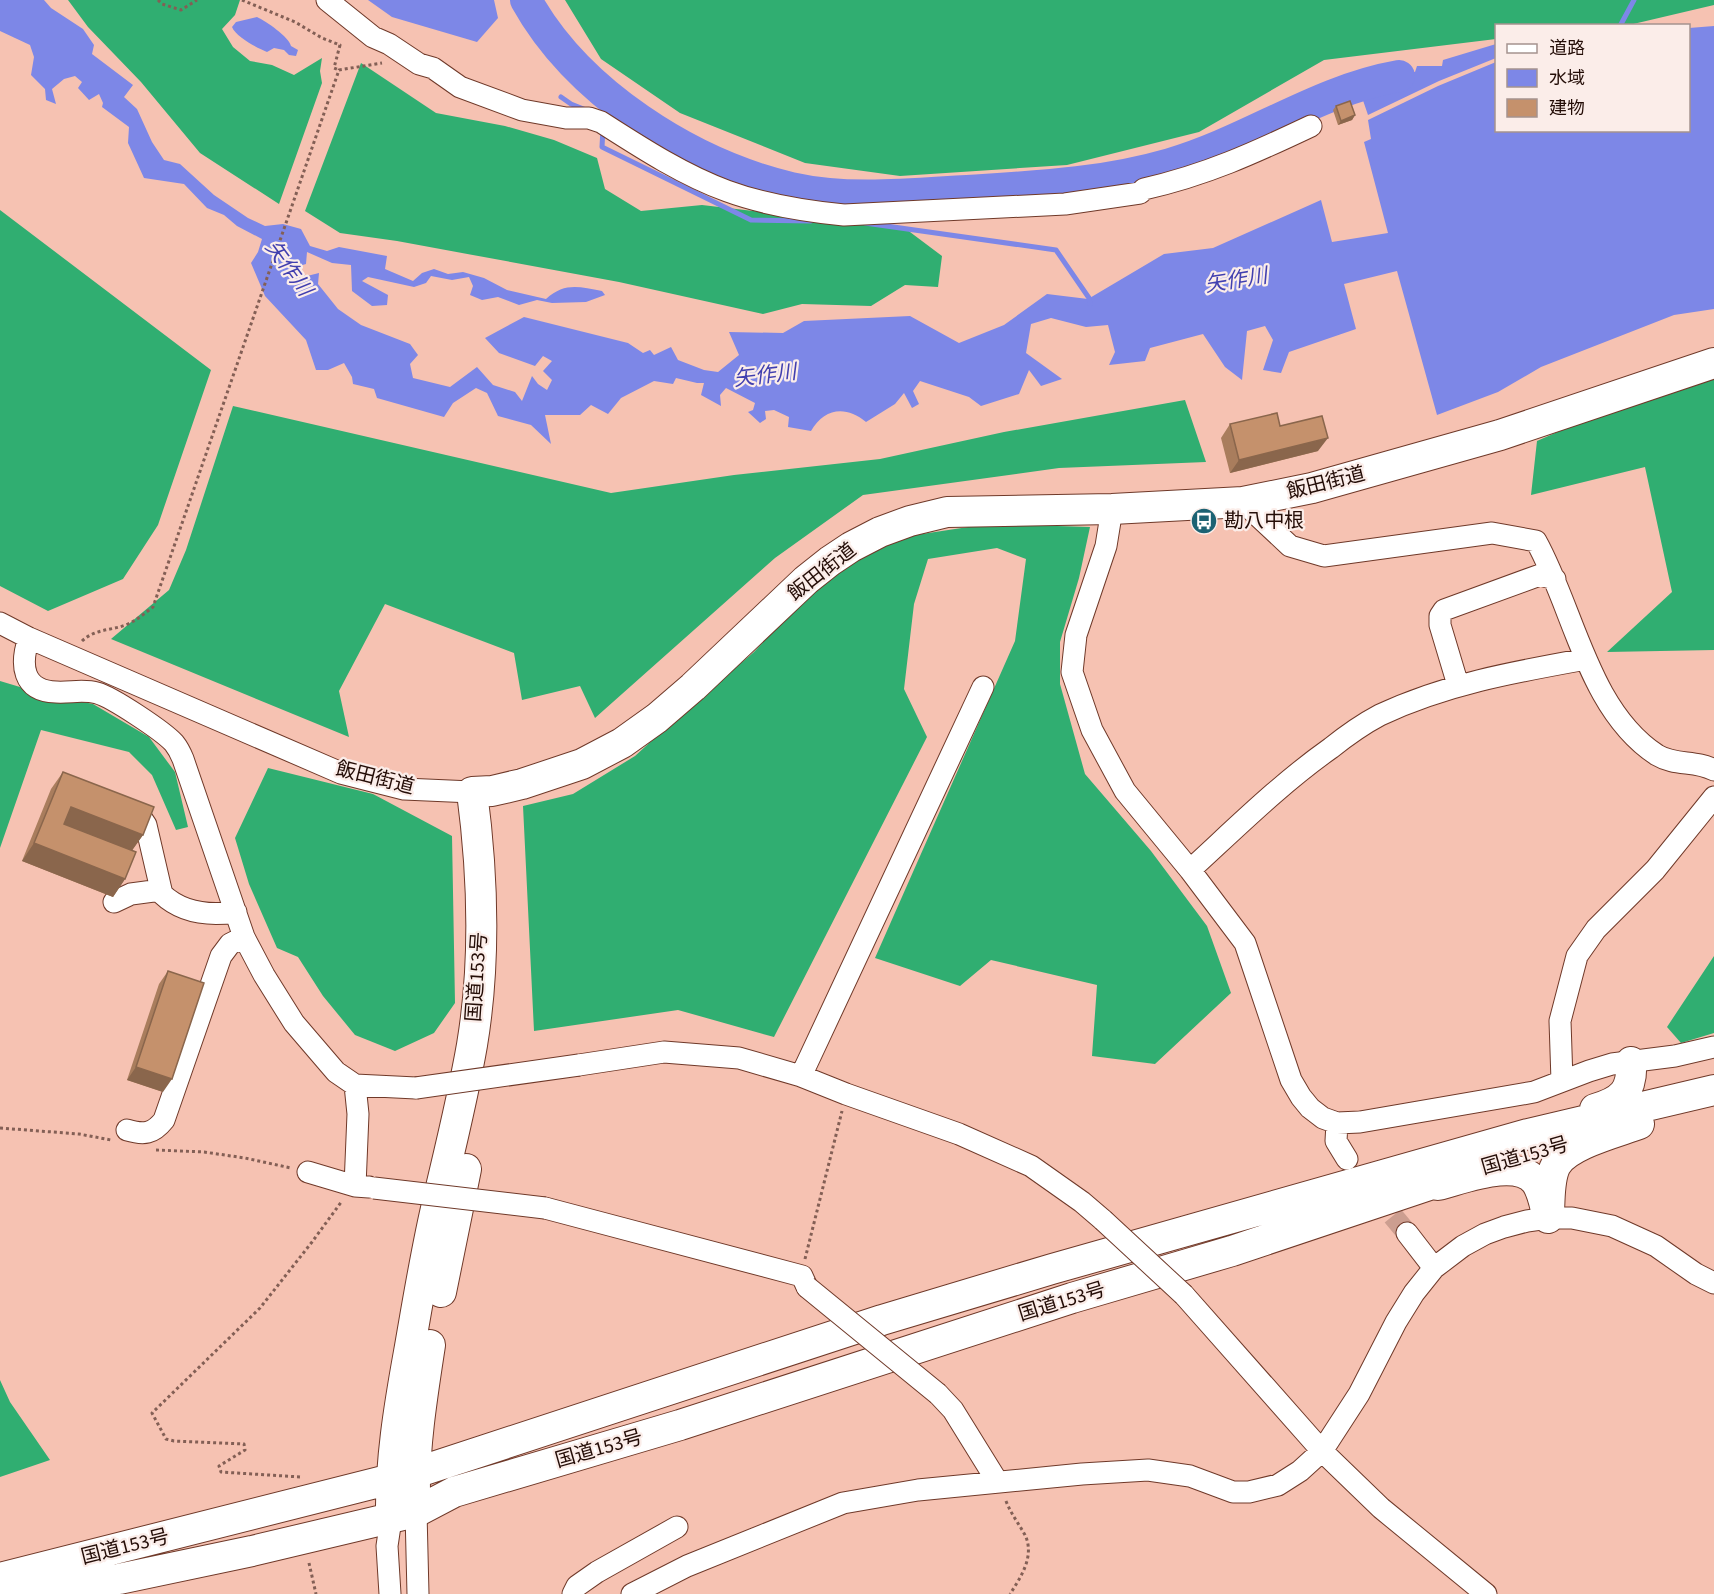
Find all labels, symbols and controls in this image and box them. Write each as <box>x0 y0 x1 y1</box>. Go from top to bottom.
legend <box>1495 24 1690 132</box>
text: 道路 <box>1549 36 1585 61</box>
text: 水域 <box>1549 66 1585 91</box>
text: 建物 <box>1549 96 1585 121</box>
water label: 矢作川 <box>258 234 321 304</box>
water label: 矢作川 <box>1203 260 1271 300</box>
water label: 矢作川 <box>732 356 800 394</box>
street label: 飯田街道 <box>1284 460 1368 506</box>
bus stop icon: 勘八中根 <box>1189 506 1219 536</box>
place label: 勘八中根 <box>1224 507 1304 535</box>
street label: 飯田街道 <box>782 536 862 608</box>
street label: 飯田街道 <box>333 755 417 801</box>
street label: 国道153号 <box>460 931 494 1023</box>
street label: 国道153号 <box>1478 1130 1572 1182</box>
street label: 国道153号 <box>1015 1275 1109 1329</box>
street label: 国道153号 <box>552 1423 646 1475</box>
street label: 国道153号 <box>78 1523 172 1571</box>

